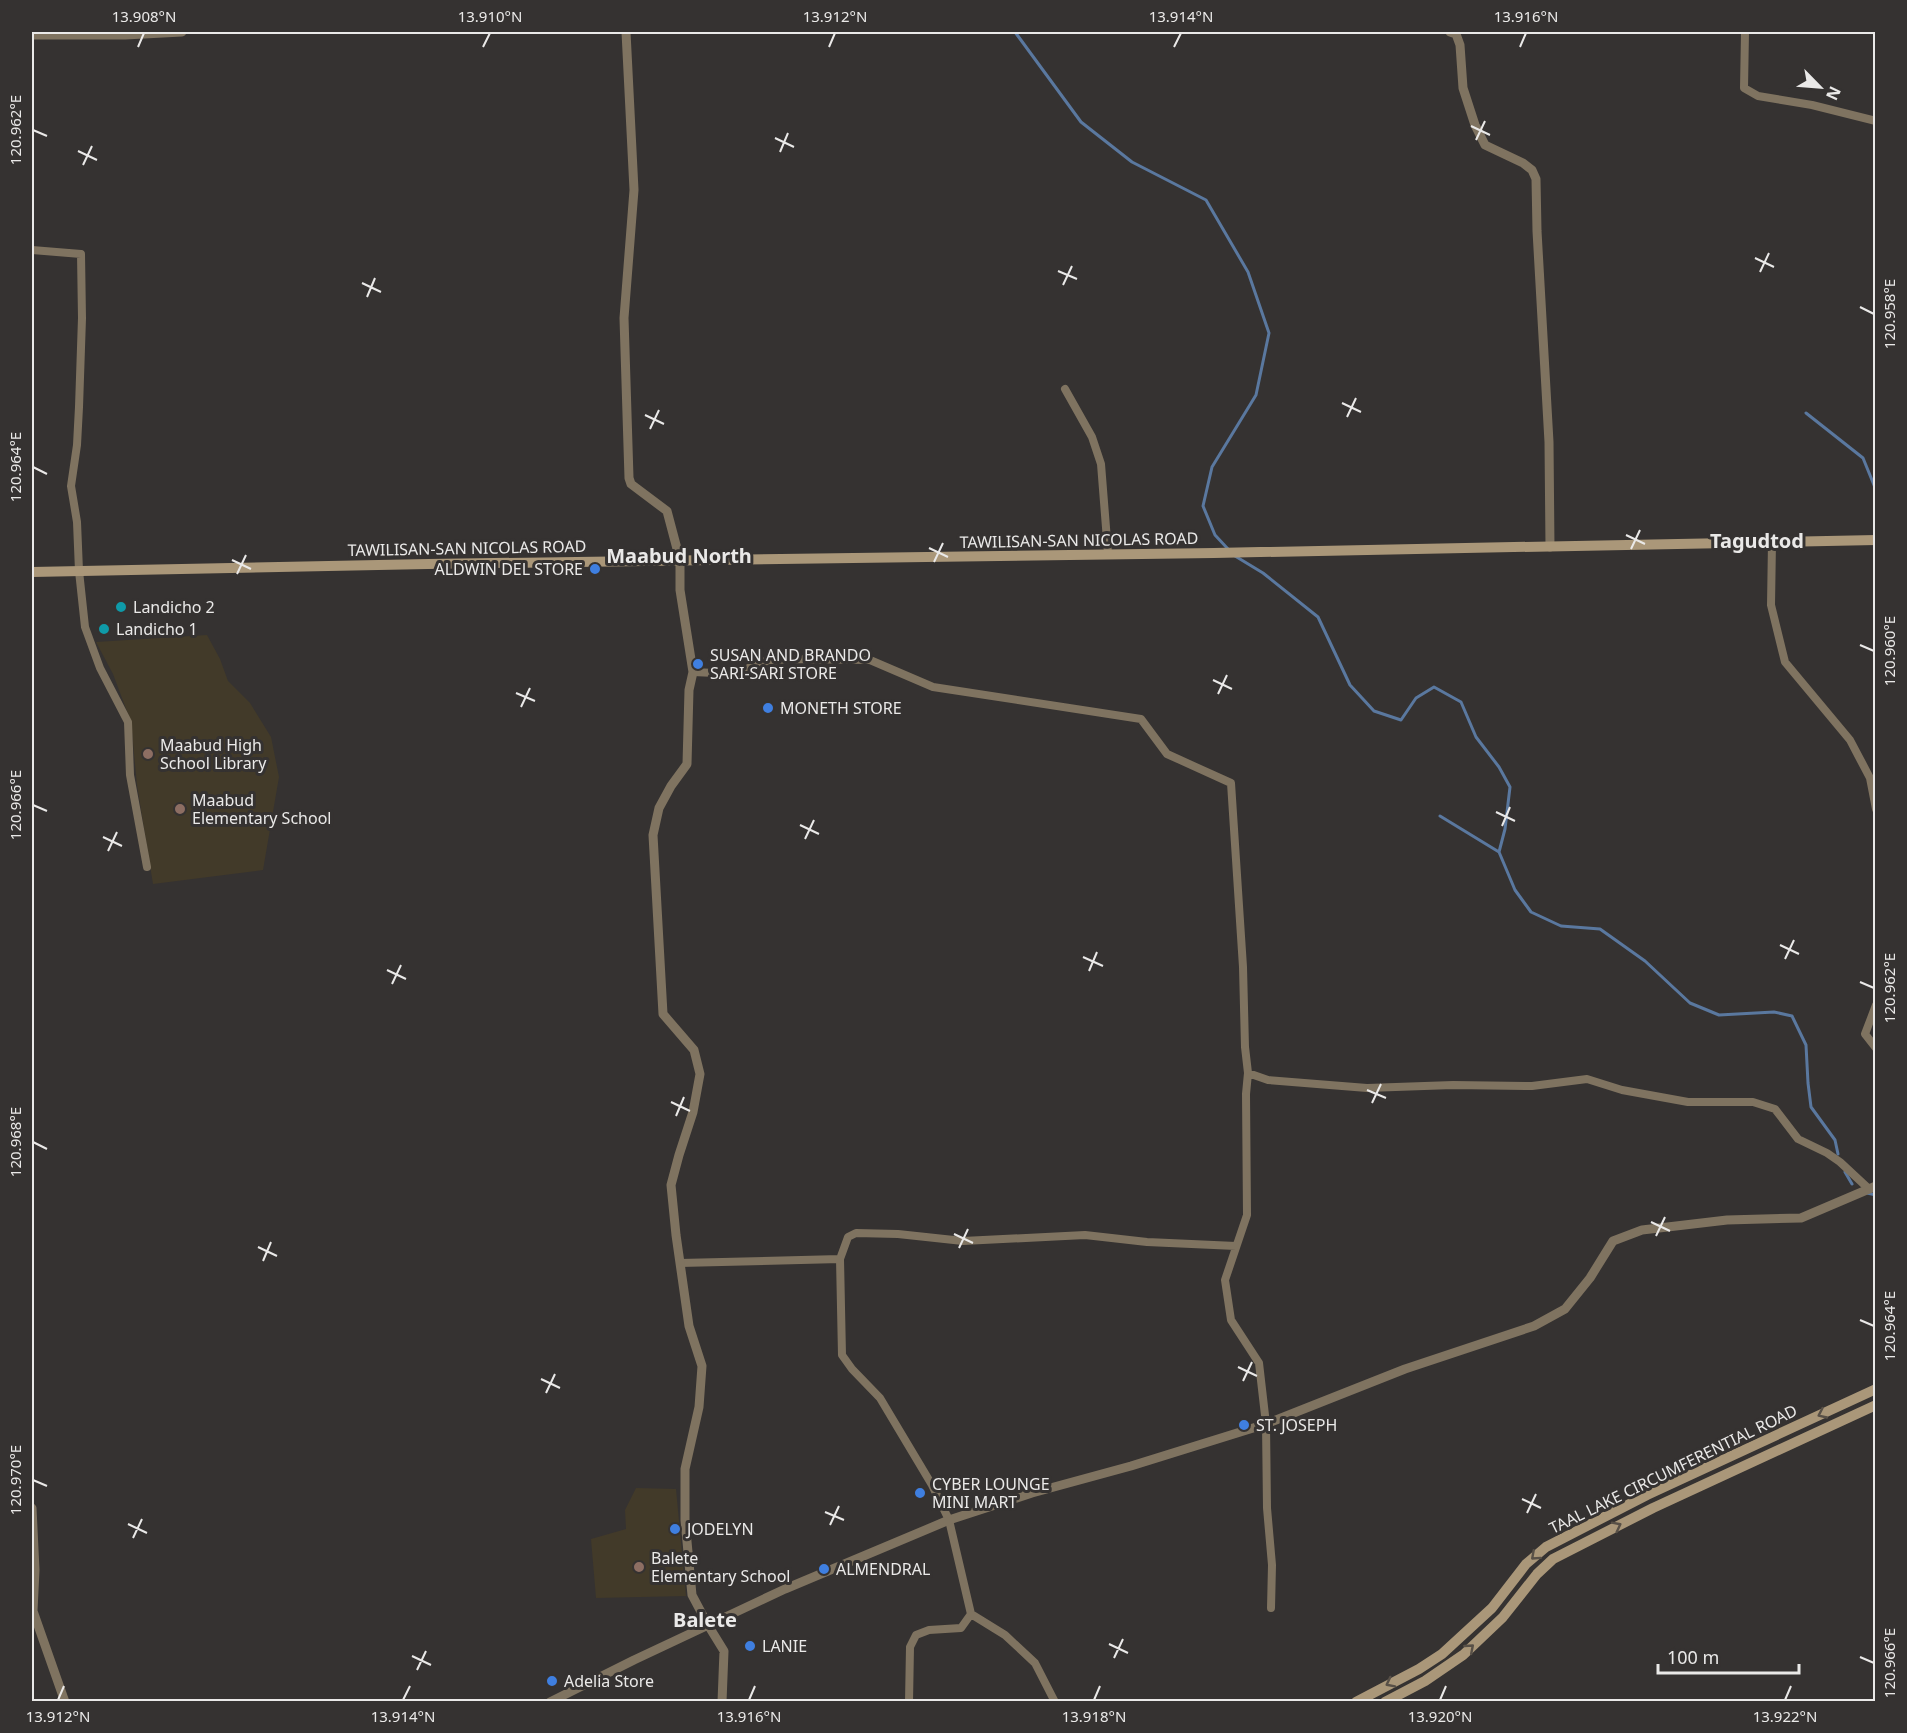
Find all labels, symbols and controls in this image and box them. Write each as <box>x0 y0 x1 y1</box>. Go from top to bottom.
text: 13.908°N <box>112 6 176 26</box>
text: 13.910°N <box>458 6 522 26</box>
text: 13.912°N <box>803 6 867 26</box>
text: 13.914°N <box>1149 6 1213 26</box>
text: 13.916°N <box>1494 6 1558 26</box>
north arrow <box>1790 57 1850 117</box>
text: N <box>1821 83 1846 104</box>
text: 120.962°E <box>5 95 25 165</box>
text: 120.958°E <box>1879 279 1899 349</box>
text: 120.964°E <box>5 432 25 502</box>
street label: TAWILISAN-SAN NICOLAS ROAD <box>960 527 1198 553</box>
district label: Tagudtod <box>1710 527 1804 554</box>
street label: TAWILISAN-SAN NICOLAS ROAD <box>348 535 586 561</box>
district label: Maabud North <box>606 542 752 569</box>
place label: ALDWIN DEL STORE <box>434 558 583 580</box>
marker: ALDWIN DEL STORE <box>588 562 602 576</box>
place label: Landicho 2 <box>133 596 215 618</box>
marker: Landicho 2 <box>114 600 128 614</box>
text: 120.960°E <box>1879 616 1899 686</box>
place label: Landicho 1 <box>116 618 198 640</box>
marker: Landicho 1 <box>97 622 111 636</box>
place label: SUSAN AND BRANDO SARI-SARI STORE <box>710 644 871 684</box>
marker: SUSAN AND BRANDO SARI-SARI STORE <box>691 657 705 671</box>
place label: MONETH STORE <box>780 697 902 719</box>
marker: MONETH STORE <box>761 701 775 715</box>
place label: Maabud High School Library <box>160 734 267 774</box>
marker: Maabud High School Library <box>141 747 155 761</box>
text: 120.966°E <box>5 770 25 840</box>
place label: Maabud Elementary School <box>192 789 331 829</box>
marker: Maabud Elementary School <box>173 802 187 816</box>
text: 120.962°E <box>1879 953 1899 1023</box>
text: 120.968°E <box>5 1107 25 1177</box>
text: 120.964°E <box>1879 1291 1899 1361</box>
street label: TAAL LAKE CIRCUMFERENTIAL ROAD <box>1545 1399 1801 1539</box>
one-way arrow <box>1818 1406 1829 1418</box>
place label: ST. JOSEPH <box>1256 1414 1337 1436</box>
marker: ST. JOSEPH <box>1237 1418 1251 1432</box>
text: 120.970°E <box>5 1445 25 1515</box>
place label: CYBER LOUNGE MINI MART <box>932 1473 1050 1513</box>
marker: CYBER LOUNGE MINI MART <box>913 1486 927 1500</box>
place label: JODELYN <box>685 1518 754 1540</box>
one-way arrow <box>1611 1521 1622 1533</box>
marker: JODELYN <box>668 1522 682 1536</box>
place label: Balete Elementary School <box>651 1547 790 1587</box>
one-way arrow <box>1531 1549 1542 1560</box>
place label: ALMENDRAL <box>836 1558 930 1580</box>
marker: Balete Elementary School <box>632 1560 646 1574</box>
marker: ALMENDRAL <box>817 1562 831 1576</box>
district label: Balete <box>673 1606 737 1633</box>
text: 120.966°E <box>1879 1628 1899 1698</box>
place label: LANIE <box>762 1635 807 1657</box>
scale bar <box>1658 1637 1799 1675</box>
marker: LANIE <box>743 1639 757 1653</box>
one-way arrow <box>1463 1645 1474 1656</box>
text: 100 m <box>1667 1645 1719 1669</box>
place label: Adelia Store <box>564 1670 654 1692</box>
marker: Adelia Store <box>545 1674 559 1688</box>
one-way arrow <box>1386 1676 1397 1687</box>
text: 13.912°N <box>26 1706 90 1726</box>
text: 13.914°N <box>371 1706 435 1726</box>
text: 13.916°N <box>717 1706 781 1726</box>
text: 13.918°N <box>1062 1706 1126 1726</box>
text: 13.920°N <box>1408 1706 1472 1726</box>
text: 13.922°N <box>1753 1706 1817 1726</box>

